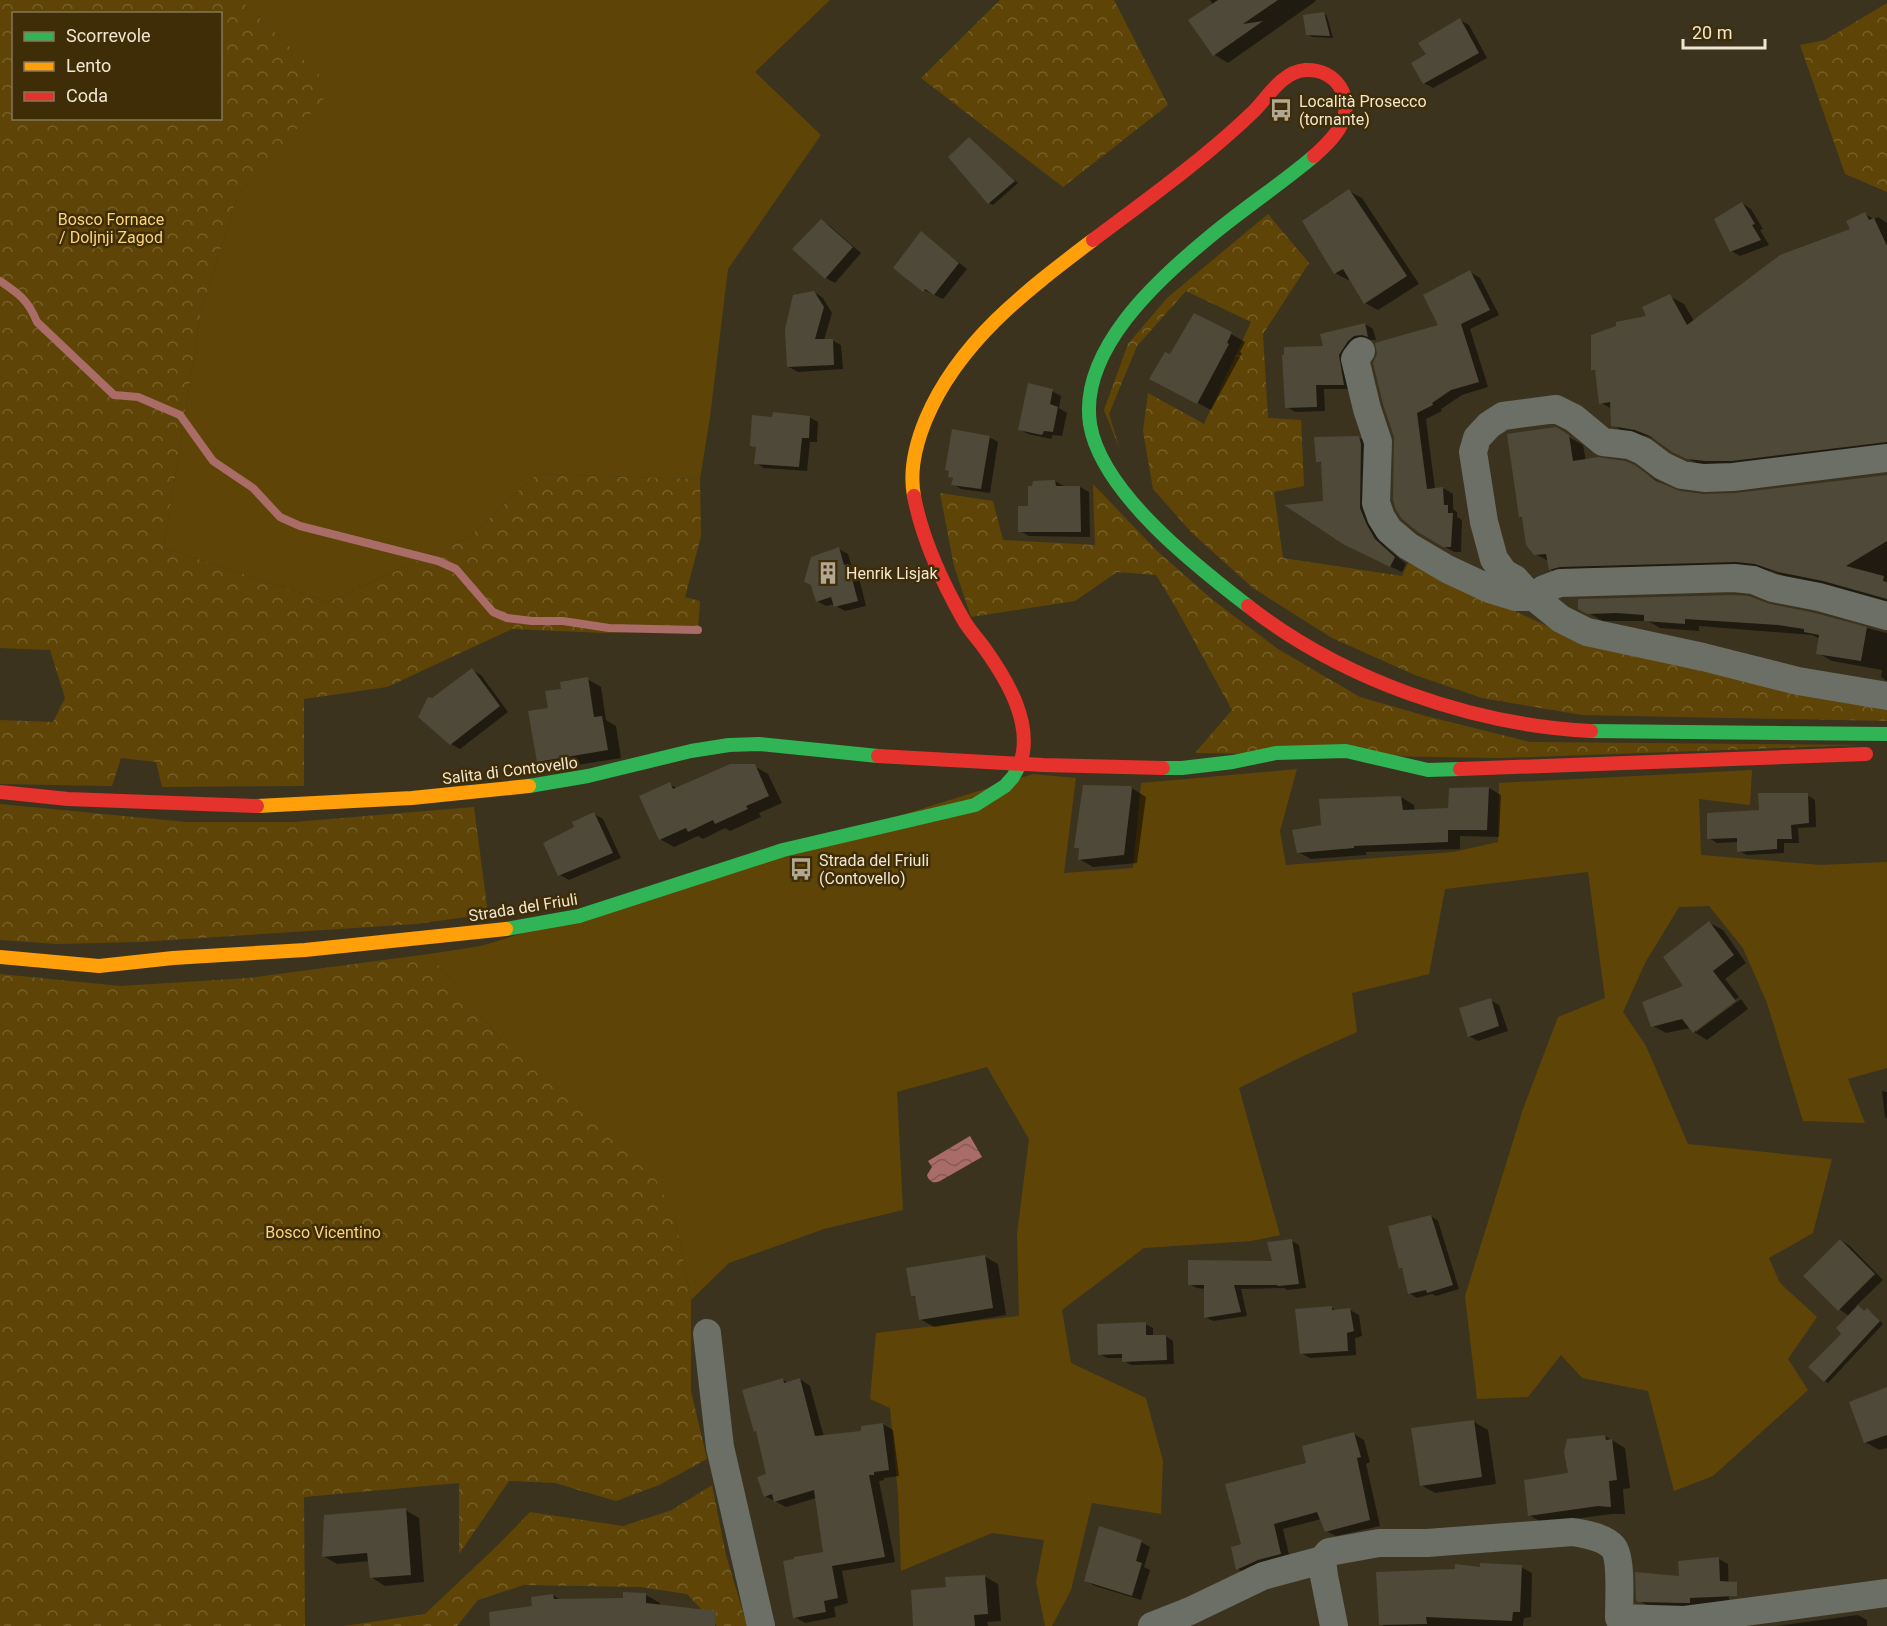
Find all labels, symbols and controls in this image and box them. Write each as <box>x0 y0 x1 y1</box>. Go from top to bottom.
legend <box>12 12 222 120</box>
scale bar <box>1683 12 1766 50</box>
text: 20 m <box>1692 22 1732 43</box>
text: Scorrevole <box>66 25 151 46</box>
text: Lento <box>66 55 111 76</box>
text: Coda <box>66 85 108 106</box>
place label: Località Prosecco (tornante) <box>1299 92 1427 129</box>
bus stop icon: Località Prosecco (tornante) <box>1268 97 1294 123</box>
park label: Bosco Fornace / Doljnji Zagod <box>58 210 164 247</box>
building icon: Henrik Lisjak <box>815 560 841 586</box>
place label: Henrik Lisjak <box>846 564 938 583</box>
street label: Salita di Contovello <box>441 753 579 788</box>
place label: Strada del Friuli (Contovello) <box>819 851 929 888</box>
bus stop icon: Strada del Friuli (Contovello) <box>788 856 814 882</box>
street label: Strada del Friuli <box>467 889 579 925</box>
park label: Bosco Vicentino <box>265 1223 381 1242</box>

